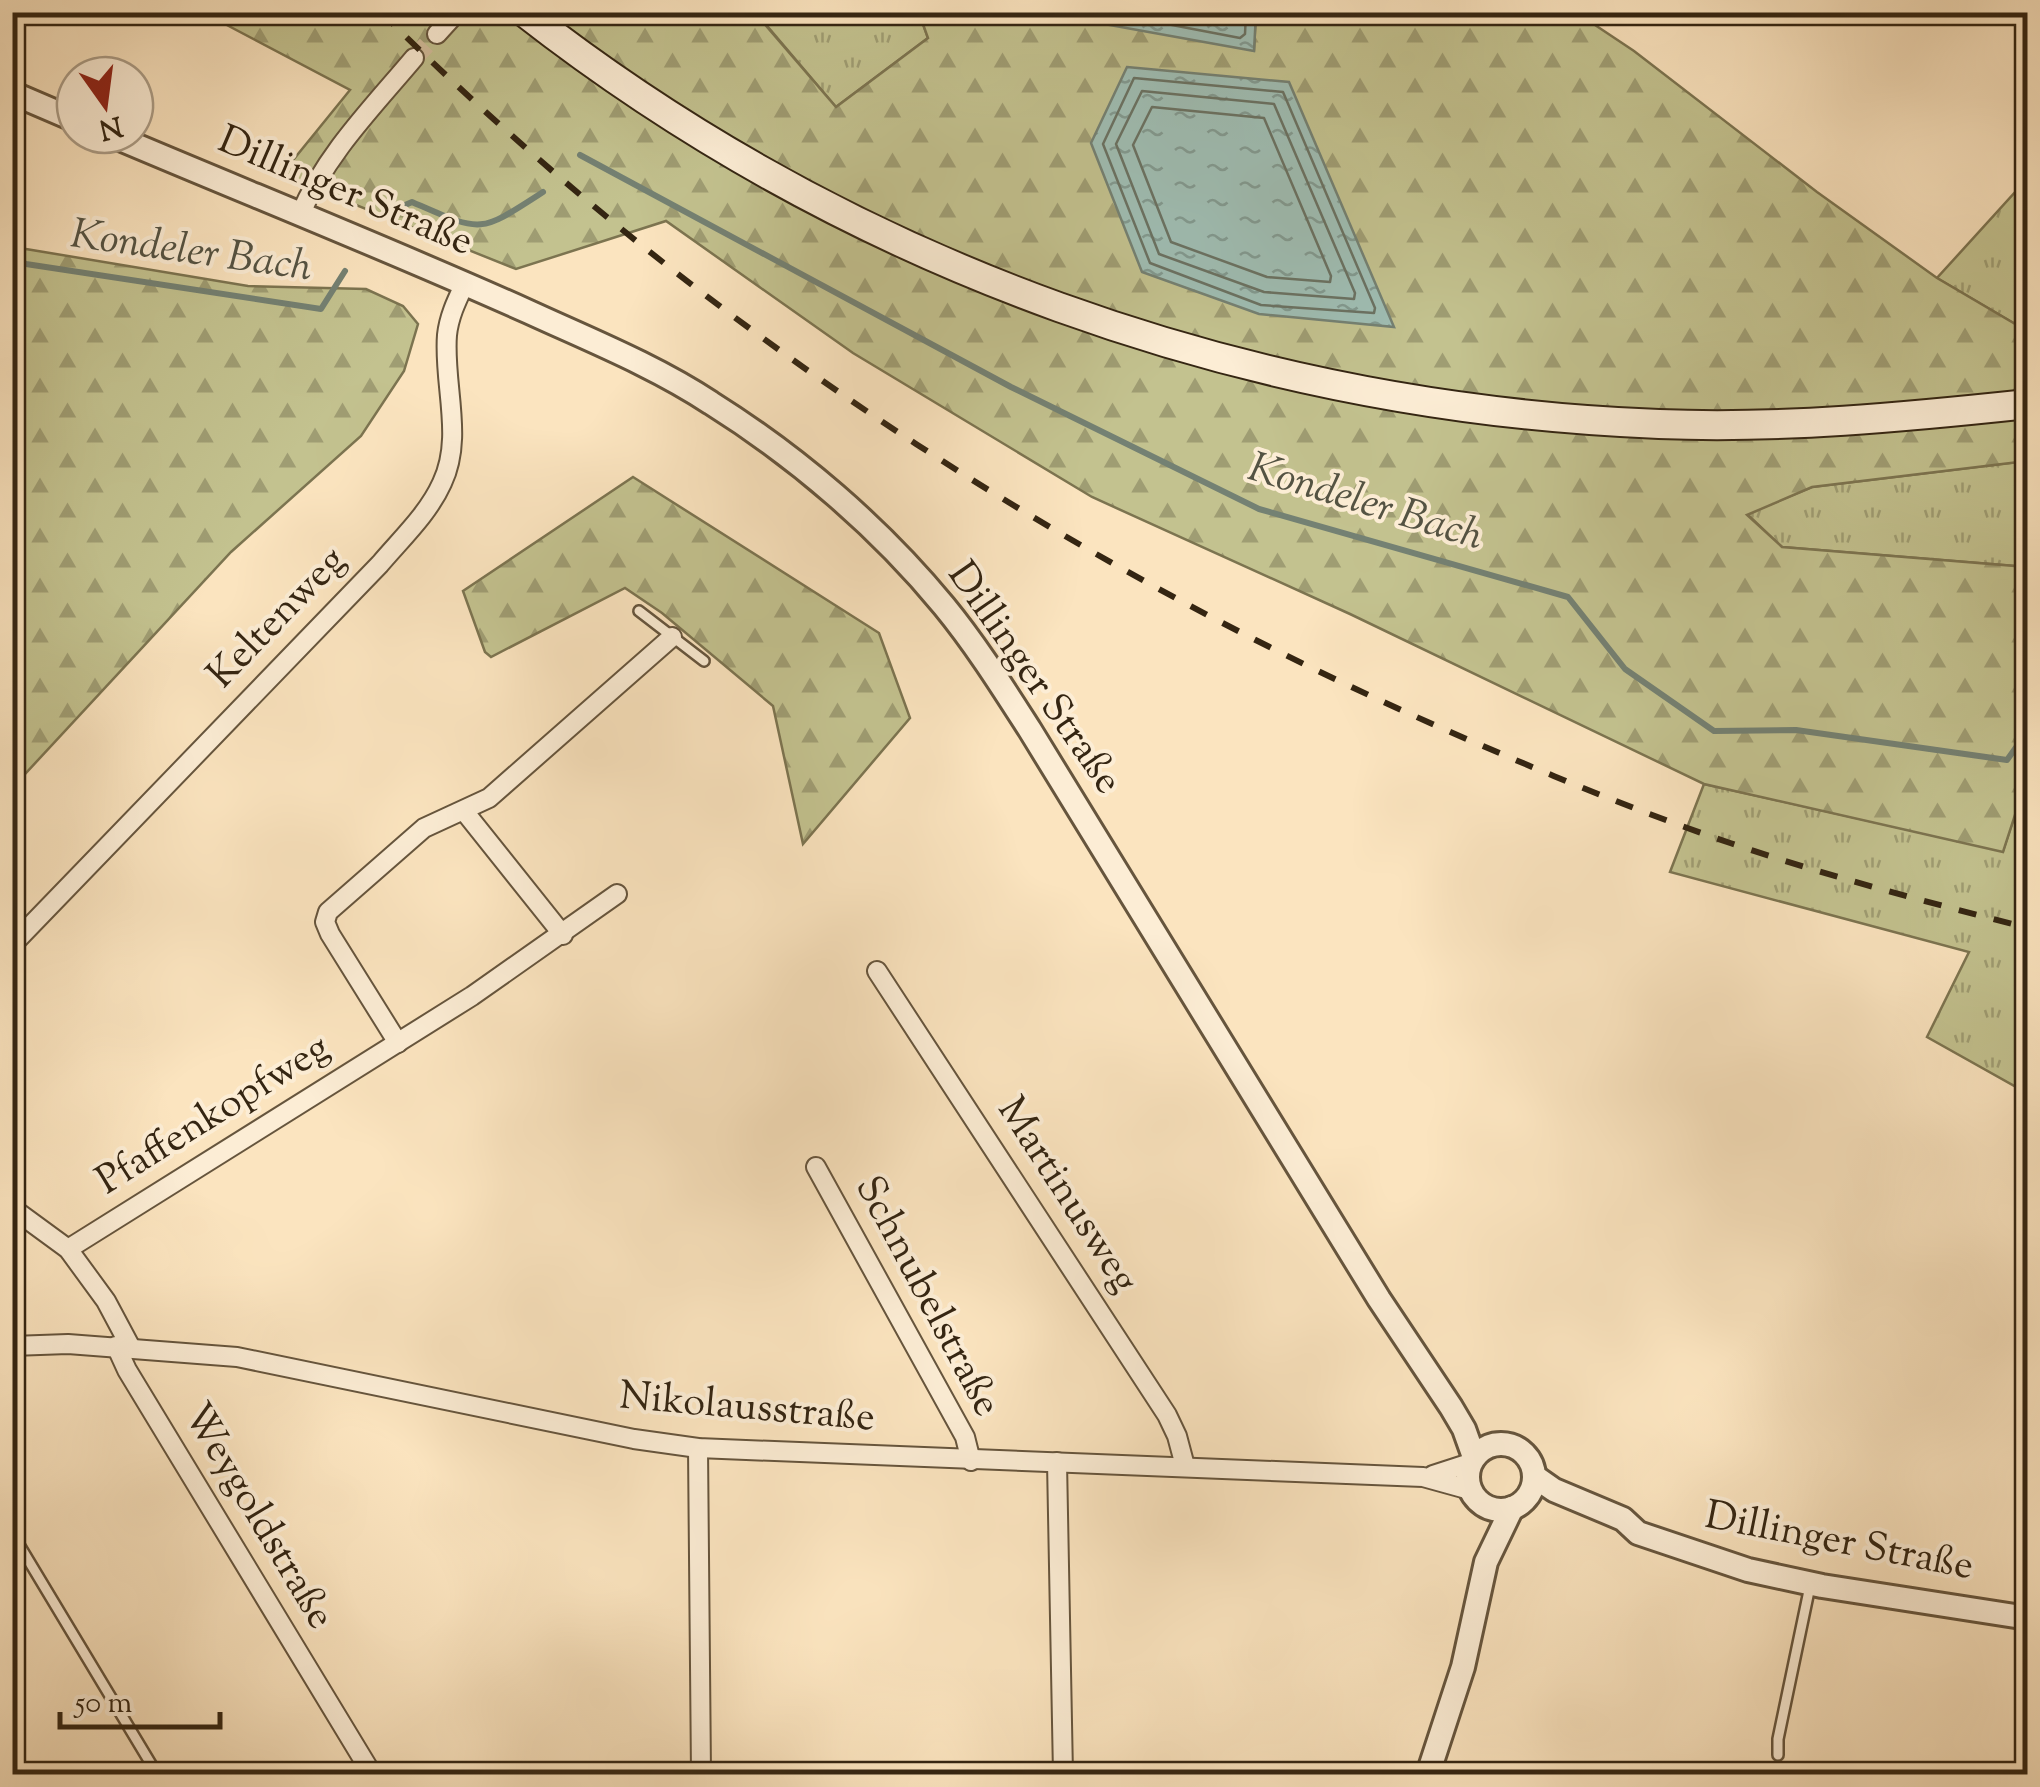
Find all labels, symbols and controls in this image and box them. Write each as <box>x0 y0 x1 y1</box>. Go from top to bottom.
north arrow <box>55 55 155 155</box>
text: N <box>95 104 126 148</box>
street label: Dillinger Straße <box>209 114 481 272</box>
water label: Kondeler Bach <box>66 206 316 300</box>
water label: Kondeler Bach <box>1240 440 1490 568</box>
street label: Keltenweg <box>196 535 360 703</box>
street label: Dillinger Straße <box>932 551 1134 807</box>
street label: Pfaffenkopfweg <box>86 1021 342 1211</box>
street label: Martinusweg <box>981 1087 1151 1305</box>
street label: Schnubelstraße <box>839 1167 1013 1427</box>
street label: Nikolausstraße <box>617 1369 877 1449</box>
street label: Weygoldstraße <box>167 1393 347 1641</box>
street label: Dillinger Straße <box>1700 1489 1978 1597</box>
scale bar <box>60 1667 220 1729</box>
text: 50 m <box>73 1683 133 1726</box>

